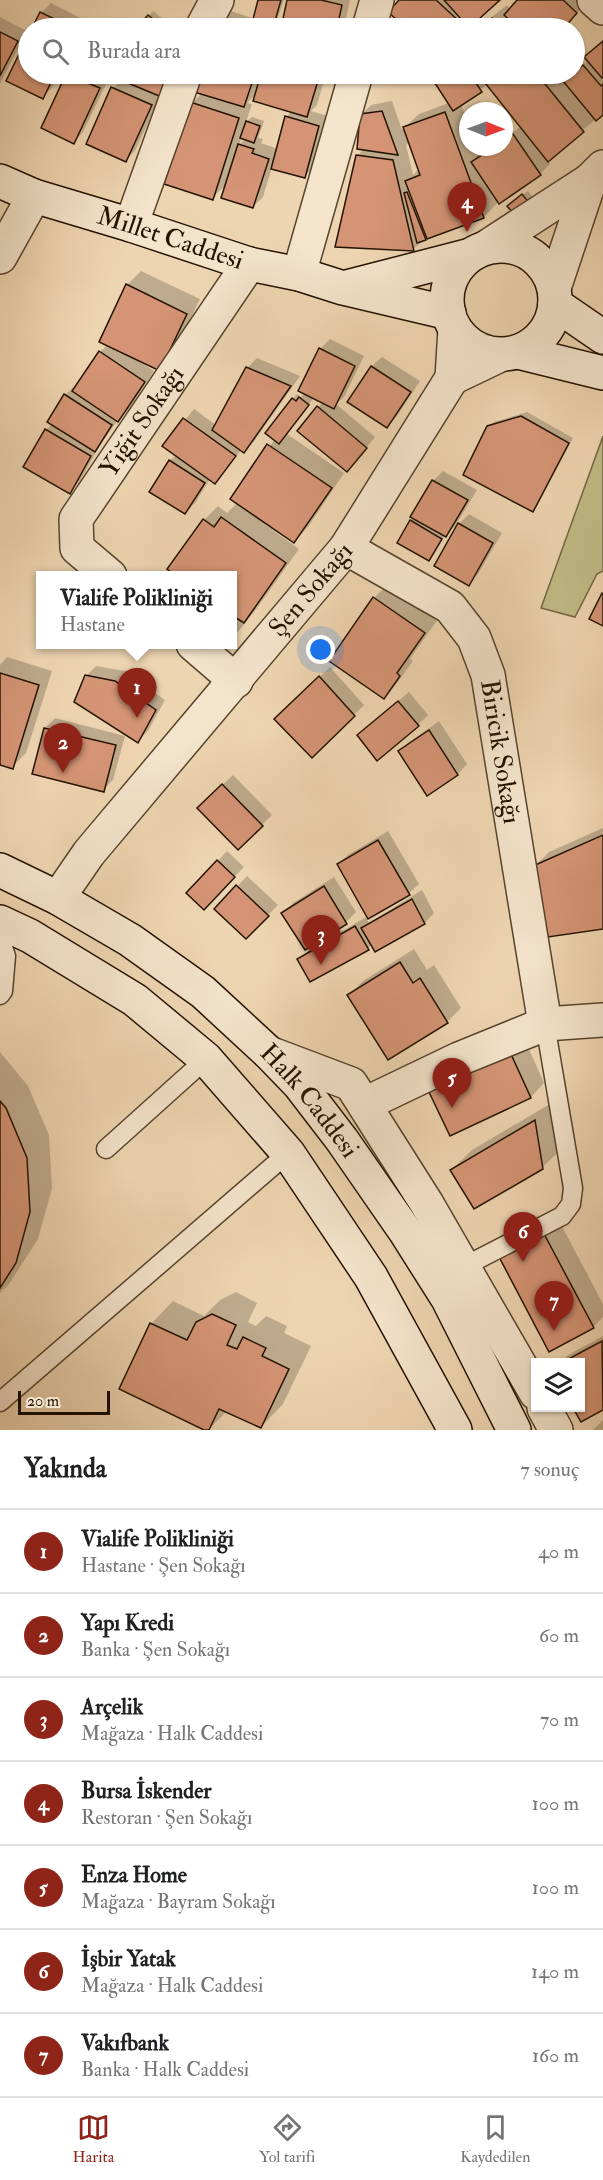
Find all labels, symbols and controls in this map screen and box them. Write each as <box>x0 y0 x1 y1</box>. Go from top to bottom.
search box <box>18 18 585 84</box>
icon: search <box>39 35 72 68</box>
text: Burada ara <box>87 37 181 65</box>
north arrow <box>459 102 513 156</box>
pin: 4 <box>448 182 486 232</box>
street label: Millet Caddesi <box>93 200 248 277</box>
street label: Yiğit Sokağı <box>93 360 191 484</box>
street label: Şen Sokağı <box>262 536 360 643</box>
popup <box>36 571 237 649</box>
text: Vialife Polikliniği <box>60 584 213 612</box>
text: Hastane <box>60 612 125 637</box>
your location <box>306 635 335 664</box>
pin: 1 <box>118 668 156 718</box>
street label: Biricik Sokağı <box>473 677 528 826</box>
pin: 2 <box>44 724 82 773</box>
pin: 3 <box>302 916 340 965</box>
street label: Halk Caddesi <box>253 1037 366 1164</box>
pin: 5 <box>432 1058 472 1108</box>
pin: 6 <box>504 1212 542 1262</box>
pin: 7 <box>534 1282 574 1331</box>
map controls <box>531 1358 585 1412</box>
button: layers <box>531 1358 585 1412</box>
scale bar <box>18 1388 110 1416</box>
text: 20 m <box>27 1391 59 1411</box>
text: Yakında <box>24 1453 106 1485</box>
text: 7 sonuç <box>521 1457 579 1482</box>
text: Vialife Polikliniği <box>81 1525 234 1553</box>
text: 1 <box>40 1539 47 1564</box>
text: 40 m <box>538 1539 579 1564</box>
text: Hastane · Şen Sokağı <box>81 1553 246 1578</box>
text: Yapı Kredi <box>81 1609 174 1637</box>
text: 2 <box>38 1623 49 1648</box>
text: 60 m <box>539 1623 579 1648</box>
text: Banka · Şen Sokağı <box>81 1637 230 1662</box>
text: Arçelik <box>81 1693 143 1721</box>
text: 3 <box>40 1707 47 1732</box>
text: 70 m <box>540 1707 579 1732</box>
text: Mağaza · Halk Caddesi <box>81 1721 263 1746</box>
text: Bursa İskender <box>81 1777 212 1805</box>
text: 4 <box>38 1791 49 1816</box>
text: 100 m <box>532 1791 579 1816</box>
text: Restoran · Şen Sokağı <box>81 1805 252 1830</box>
text: Enza Home <box>81 1861 187 1889</box>
text: 5 <box>39 1875 48 1900</box>
text: 100 m <box>532 1875 579 1900</box>
text: Mağaza · Bayram Sokağı <box>81 1889 276 1914</box>
text: İşbir Yatak <box>81 1945 176 1973</box>
text: 6 <box>38 1959 49 1984</box>
text: 140 m <box>531 1959 579 1984</box>
text: Mağaza · Halk Caddesi <box>81 1973 263 1998</box>
text: Vakıfbank <box>81 2029 169 2057</box>
text: 7 <box>39 2043 48 2068</box>
text: 160 m <box>532 2043 579 2068</box>
text: Banka · Halk Caddesi <box>81 2057 249 2082</box>
tab: Harita <box>73 2111 114 2167</box>
tab: Yol tarifi <box>259 2111 315 2167</box>
tab: Kaydedilen <box>460 2111 530 2167</box>

